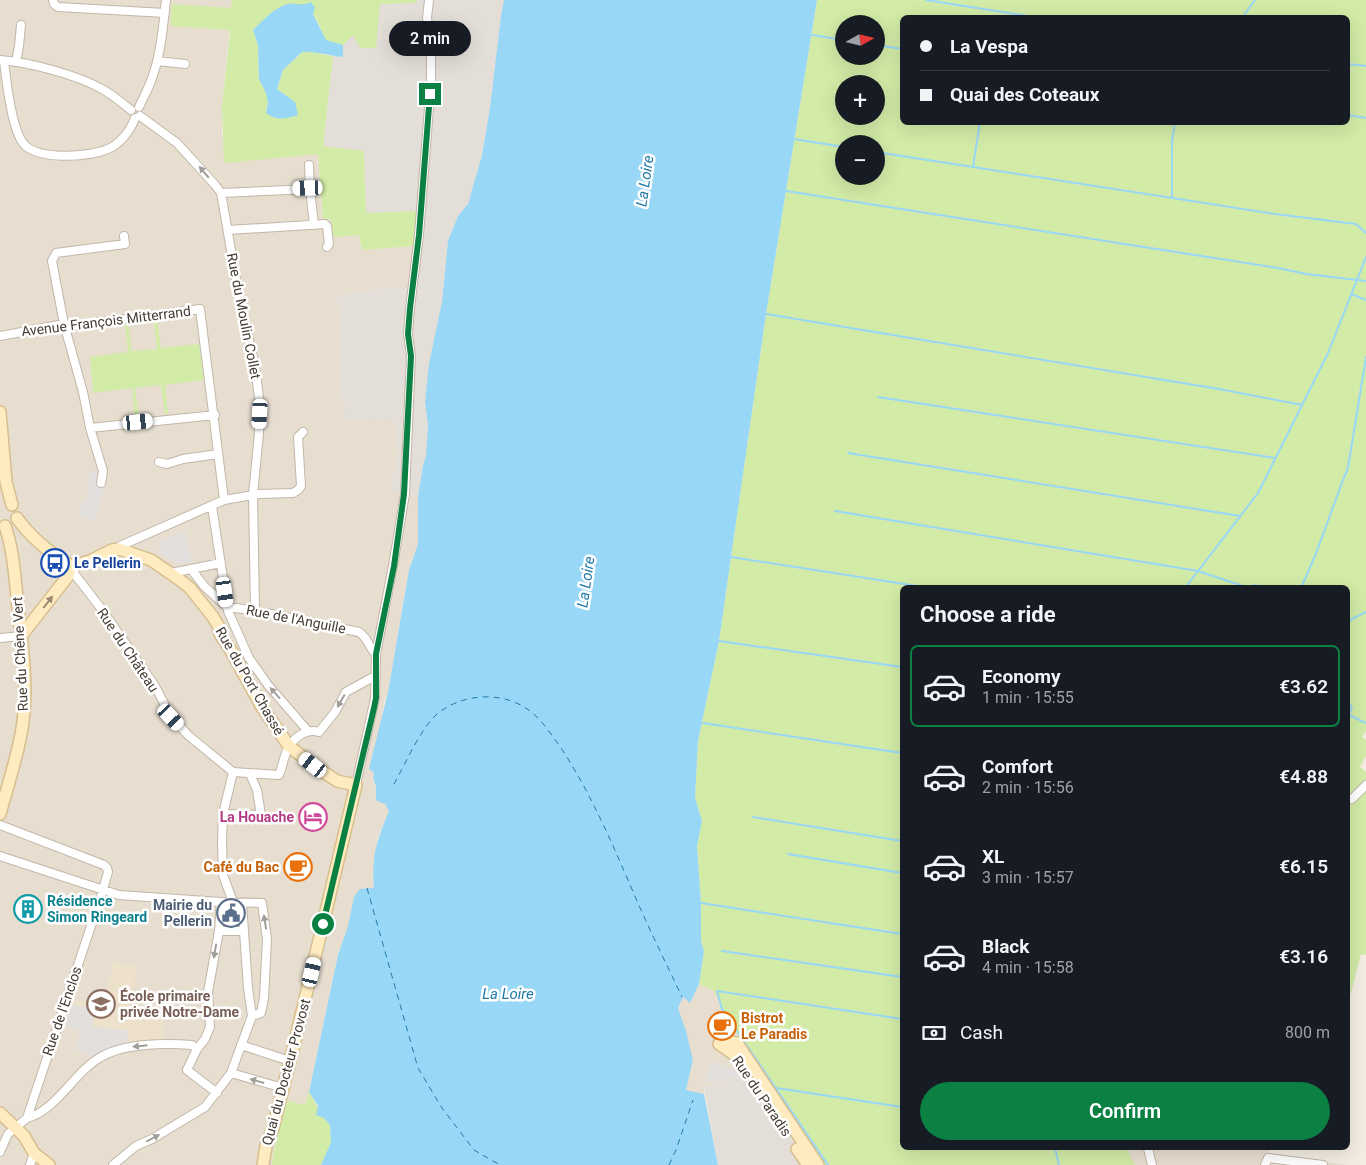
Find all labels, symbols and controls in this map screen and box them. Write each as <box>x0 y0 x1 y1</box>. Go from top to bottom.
north arrow <box>835 15 885 65</box>
map controls <box>835 15 885 185</box>
callout: 2 min <box>389 22 471 56</box>
text: 2 min <box>410 29 450 48</box>
text: La Vespa <box>950 35 1028 58</box>
button: + <box>835 75 885 125</box>
route end <box>419 83 441 105</box>
text: Quai des Coteaux <box>950 83 1099 106</box>
button: − <box>835 135 885 185</box>
water label: La Loire <box>632 154 658 208</box>
one-way arrow <box>198 165 209 178</box>
car <box>292 180 323 196</box>
street label: Rue du Moulin Collet <box>224 252 264 381</box>
street label: Avenue François Mitterrand <box>20 303 192 339</box>
car <box>251 399 268 429</box>
car <box>122 413 153 431</box>
bus stop icon: Le Pellerin <box>40 548 70 578</box>
place label: Le Pellerin <box>74 555 141 571</box>
water label: La Loire <box>573 555 599 609</box>
car <box>215 576 234 608</box>
street label: Rue du Chêne Vert <box>9 596 31 712</box>
one-way arrow <box>43 596 54 609</box>
street label: Rue de l'Anguille <box>245 601 347 637</box>
text: Choose a ride <box>920 602 1056 627</box>
street label: Rue du Château <box>94 605 162 695</box>
street label: Rue du Port Chassé <box>212 624 288 738</box>
icon: car <box>922 664 967 709</box>
text: Economy <box>982 665 1061 688</box>
text: €3.62 <box>1279 675 1328 698</box>
one-way arrow <box>269 688 281 700</box>
text: 1 min · 15:55 <box>982 688 1074 707</box>
one-way arrow <box>337 694 346 708</box>
car <box>155 701 186 733</box>
car <box>296 750 329 780</box>
icon: car <box>922 754 967 799</box>
text: Comfort <box>982 755 1053 778</box>
text: €4.88 <box>1279 765 1328 788</box>
text: 2 min · 15:56 <box>982 778 1074 797</box>
hotel icon: La Houache <box>298 802 328 832</box>
place label: La Houache <box>220 809 294 825</box>
icon: car <box>922 844 967 889</box>
text: XL <box>982 845 1004 868</box>
cafe icon: Café du Bac <box>283 852 313 882</box>
text: €6.15 <box>1279 855 1328 878</box>
place label: Café du Bac <box>204 859 279 875</box>
text: 3 min · 15:57 <box>982 868 1074 887</box>
place label: Résidence Simon Ringeard <box>47 893 147 925</box>
building icon: Résidence Simon Ringeard <box>13 894 43 924</box>
place label: Mairie du Pellerin <box>153 897 212 929</box>
public building icon: Mairie du Pellerin <box>216 898 246 928</box>
one-way arrow <box>261 913 269 929</box>
route start <box>312 913 334 935</box>
icon: car <box>922 934 967 979</box>
text: Black <box>982 935 1029 958</box>
one-way arrow <box>211 943 219 959</box>
text: €3.16 <box>1279 945 1328 968</box>
car <box>301 956 322 988</box>
text: 4 min · 15:58 <box>982 958 1074 977</box>
street label: Rue de l'Enclos <box>39 964 85 1058</box>
water label: La Loire <box>482 985 534 1003</box>
place label: École primaire privée Notre-Dame <box>120 987 240 1020</box>
school or university icon: École primaire privée Notre-Dame <box>86 989 116 1019</box>
street label: Quai du Docteur Provost <box>259 997 313 1147</box>
place label: Bistrot Le Paradis <box>741 1010 807 1042</box>
cafe icon: Bistrot Le Paradis <box>707 1011 737 1041</box>
icon: cash <box>920 1019 948 1047</box>
text: Cash <box>960 1021 1003 1044</box>
text: 800 m <box>1285 1023 1330 1042</box>
one-way arrow <box>132 1042 148 1050</box>
street label: Rue du Paradis <box>729 1053 795 1139</box>
one-way arrow <box>250 1076 265 1084</box>
button: Confirm <box>920 1082 1330 1140</box>
one-way arrow <box>146 1133 160 1142</box>

